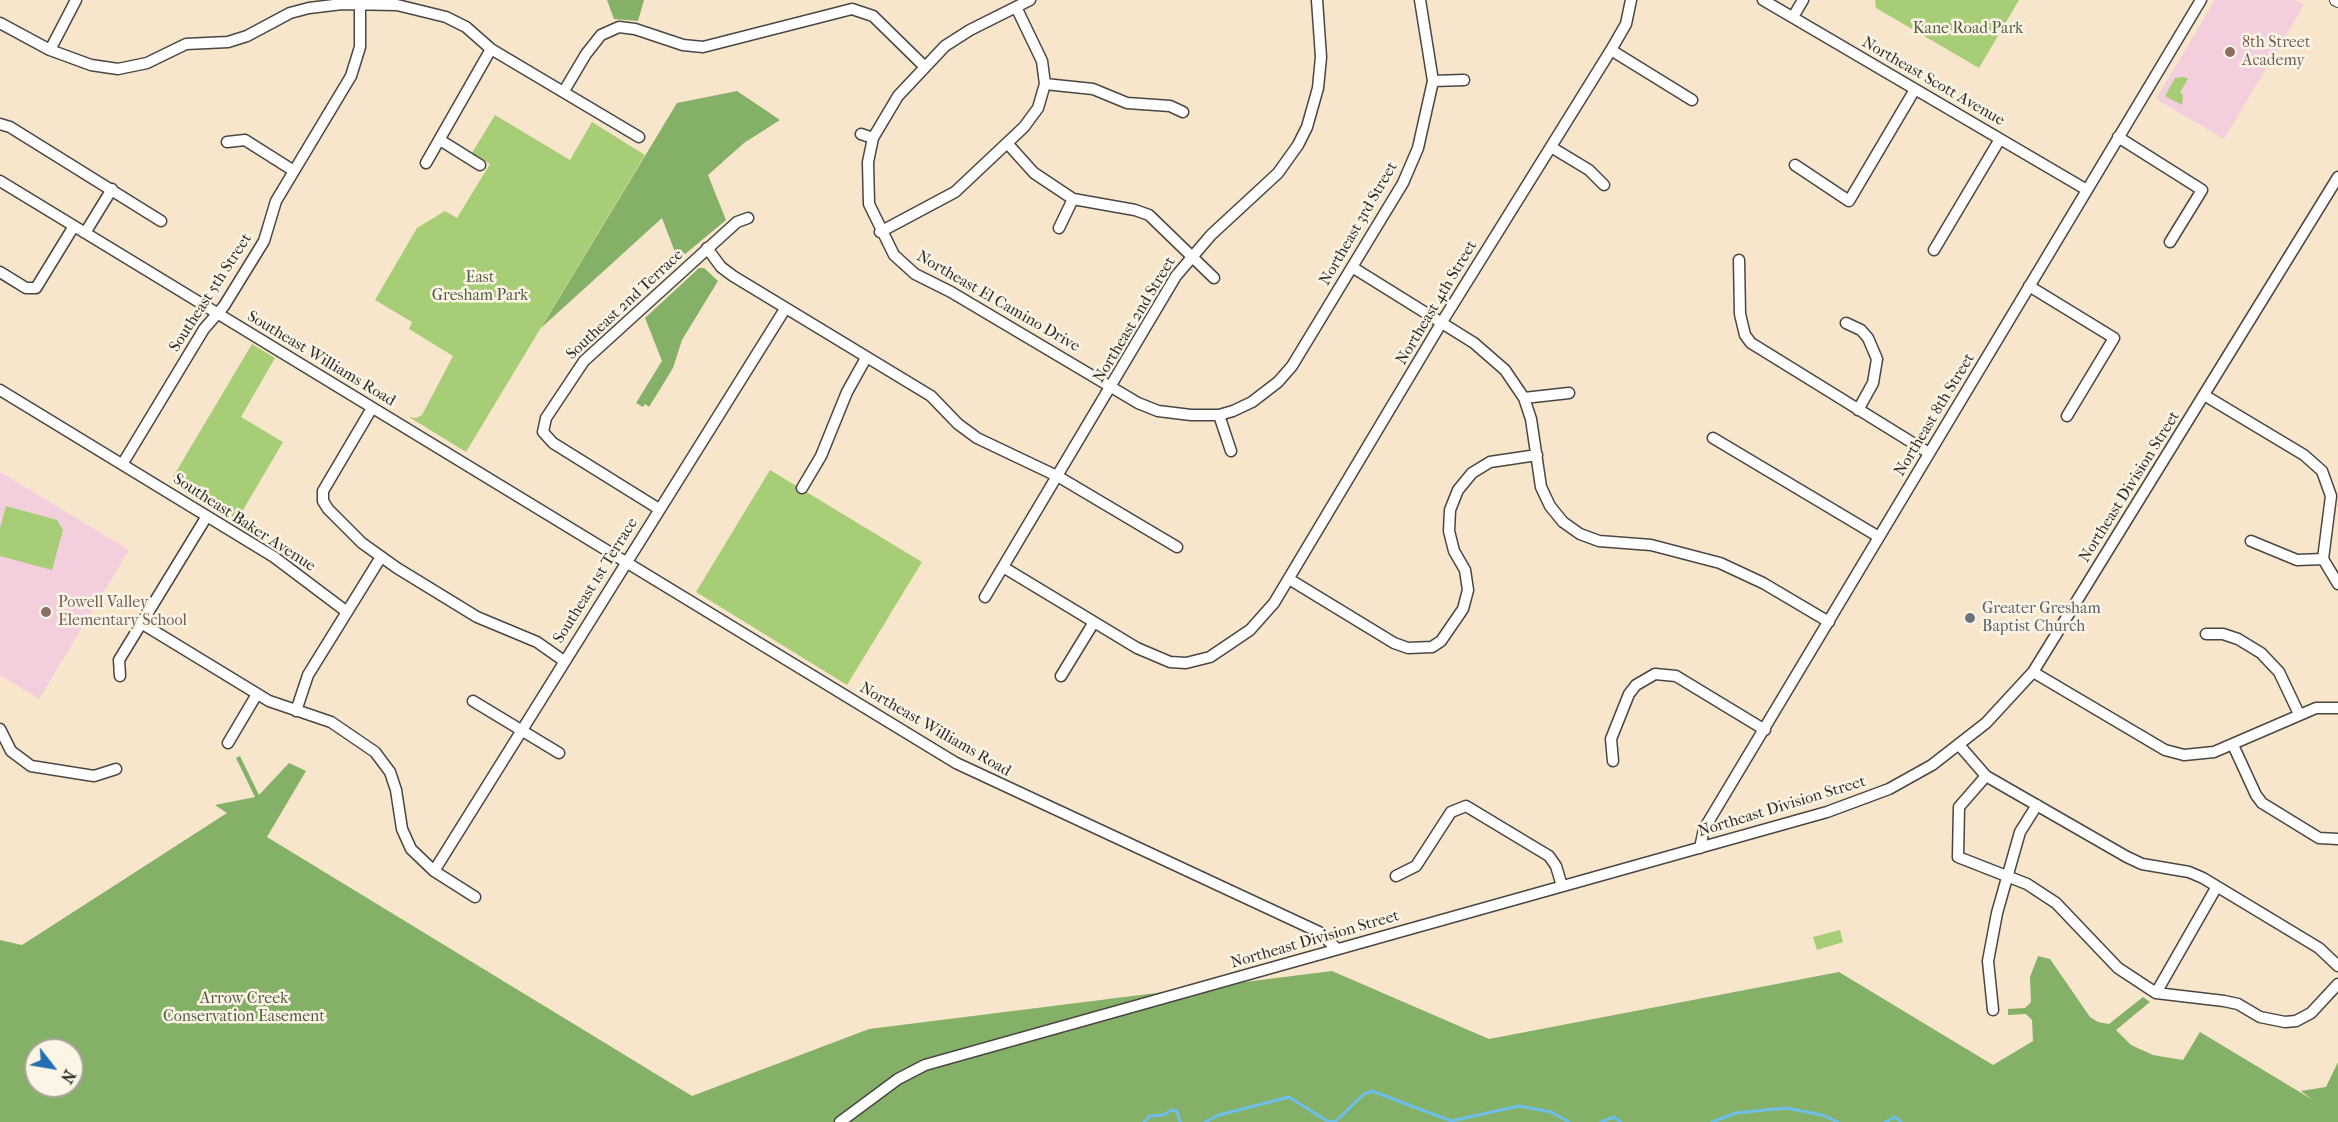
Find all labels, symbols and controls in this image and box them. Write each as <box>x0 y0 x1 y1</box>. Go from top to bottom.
park label: Kane Road Park <box>1913 19 2023 39</box>
street label: Northeast Scott Avenue <box>1858 33 2008 131</box>
place label: 8th Street Academy <box>2242 33 2310 71</box>
marker: 8th Street Academy <box>2223 45 2237 59</box>
street label: Northeast 3rd Street <box>1316 159 1402 289</box>
street label: Southeast 5th Street <box>166 230 256 356</box>
street label: Northeast 4th Street <box>1392 237 1482 369</box>
street label: Southeast 2nd Terrace <box>562 246 688 364</box>
street label: Northeast El Camino Drive <box>913 247 1083 357</box>
street label: Northeast 2nd Street <box>1090 254 1180 386</box>
park label: East Gresham Park <box>432 268 528 306</box>
street label: Southeast Williams Road <box>243 307 399 411</box>
street label: Northeast 8th Street <box>1891 350 1979 480</box>
street label: Northeast Division Street <box>2076 408 2184 566</box>
street label: Southeast Baker Avenue <box>169 470 319 576</box>
street label: Southeast 1st Terrace <box>550 515 642 647</box>
place label: Powell Valley Elementary School <box>58 593 187 631</box>
place label: Greater Gresham Baptist Church <box>1982 599 2101 637</box>
marker: Powell Valley Elementary School <box>39 605 53 619</box>
marker: Greater Gresham Baptist Church <box>1963 611 1977 625</box>
street label: Northeast Williams Road <box>856 679 1014 781</box>
street label: Northeast Division Street <box>1696 772 1868 842</box>
street label: Northeast Division Street <box>1228 907 1402 973</box>
park label: Arrow Creek Conservation Easement <box>163 989 325 1027</box>
north arrow <box>24 1038 84 1098</box>
text: N <box>57 1066 79 1087</box>

